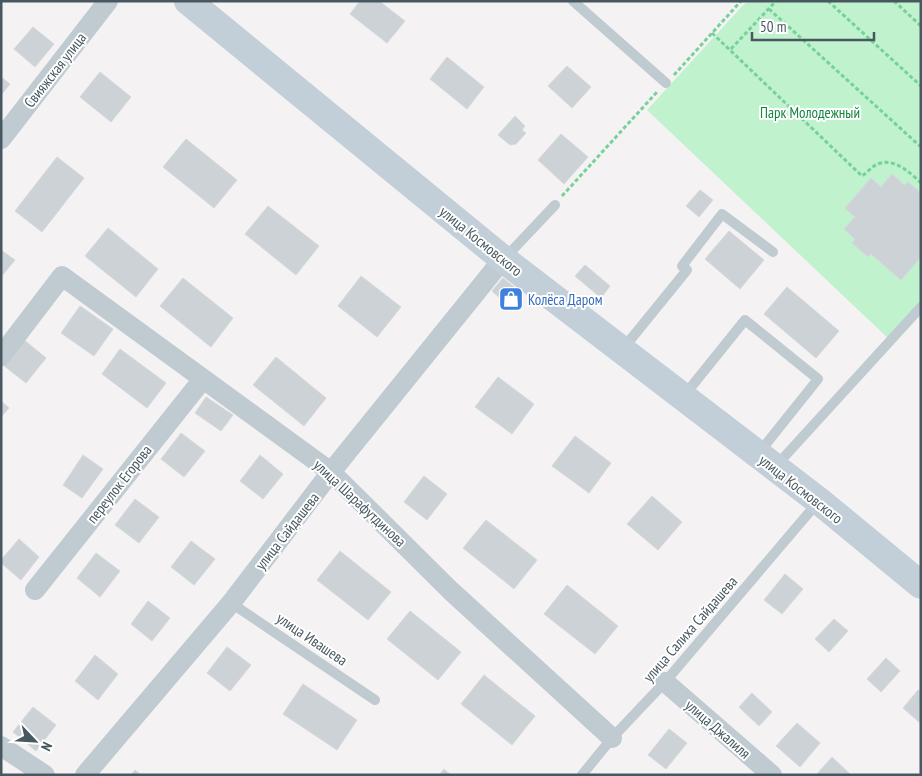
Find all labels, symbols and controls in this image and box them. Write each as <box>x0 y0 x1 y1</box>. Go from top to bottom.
scale bar <box>752 10 874 42</box>
text: 50 m <box>760 17 786 36</box>
street label: Свияжская улица <box>20 29 90 111</box>
park label: Парк Молодежный <box>760 103 860 122</box>
street label: улица Космовского <box>436 202 526 280</box>
shop icon: Колёса Даром <box>498 286 524 312</box>
place label: Колёса Даром <box>528 290 603 309</box>
street label: переулок Егорова <box>82 441 156 527</box>
street label: улица Космовского <box>755 450 847 528</box>
street label: улица Шарафутдинова <box>310 455 410 551</box>
street label: улица Сайдашева <box>251 488 323 574</box>
street label: улица Салиха Сайдашева <box>639 572 741 686</box>
street label: улица Ивашева <box>273 608 351 670</box>
street label: улица Джалиля <box>681 695 755 763</box>
north arrow <box>10 716 60 766</box>
text: N <box>37 739 57 754</box>

